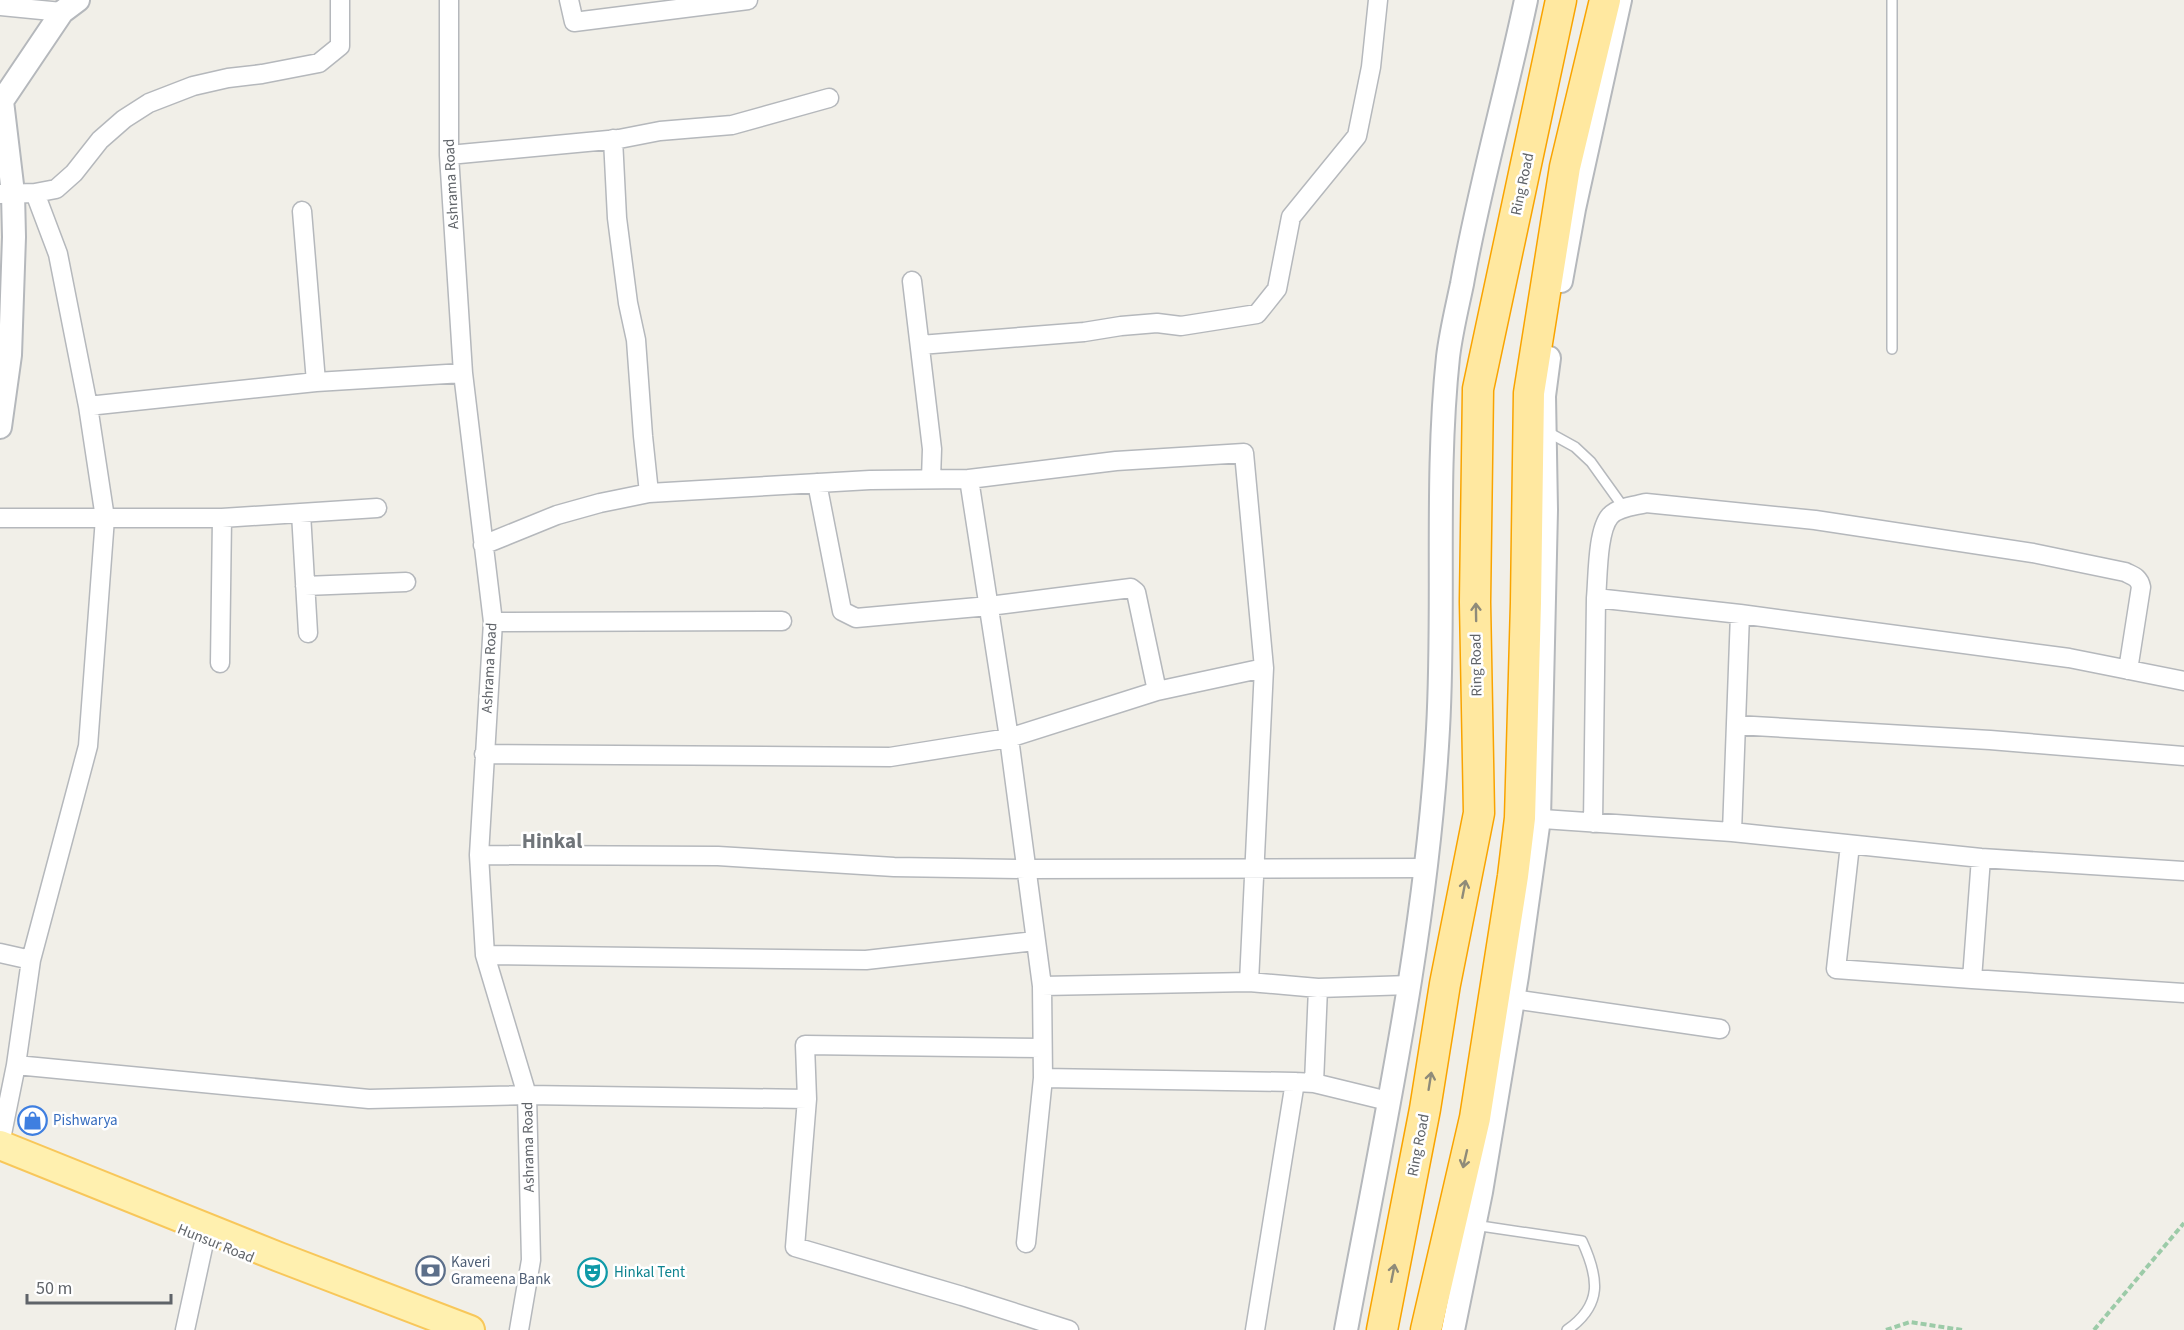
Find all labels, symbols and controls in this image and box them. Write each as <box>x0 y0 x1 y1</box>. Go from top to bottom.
street label: Ashrama Road <box>439 138 464 230</box>
street label: Ring Road <box>1506 151 1539 217</box>
one-way arrow <box>1470 602 1481 622</box>
street label: Ashrama Road <box>477 622 502 714</box>
street label: Ring Road <box>1465 633 1488 697</box>
district label: Hinkal <box>522 826 582 856</box>
one-way arrow <box>1459 880 1470 899</box>
one-way arrow <box>1424 1072 1435 1091</box>
street label: Ashrama Road <box>517 1102 540 1192</box>
shop icon: Pishwarya <box>16 1104 48 1136</box>
place label: Pishwarya <box>53 1110 118 1131</box>
street label: Ring Road <box>1402 1112 1435 1178</box>
one-way arrow <box>1459 1150 1471 1169</box>
street label: Hunsur Road <box>174 1219 257 1268</box>
place label: Kaveri Grameena Bank <box>451 1252 551 1290</box>
bank icon: Kaveri Grameena Bank <box>414 1255 446 1287</box>
theatre icon: Hinkal Tent <box>577 1256 609 1288</box>
place label: Hinkal Tent <box>614 1262 685 1283</box>
one-way arrow <box>1388 1263 1399 1283</box>
scale bar <box>27 1267 171 1305</box>
text: 50 m <box>36 1276 72 1301</box>

